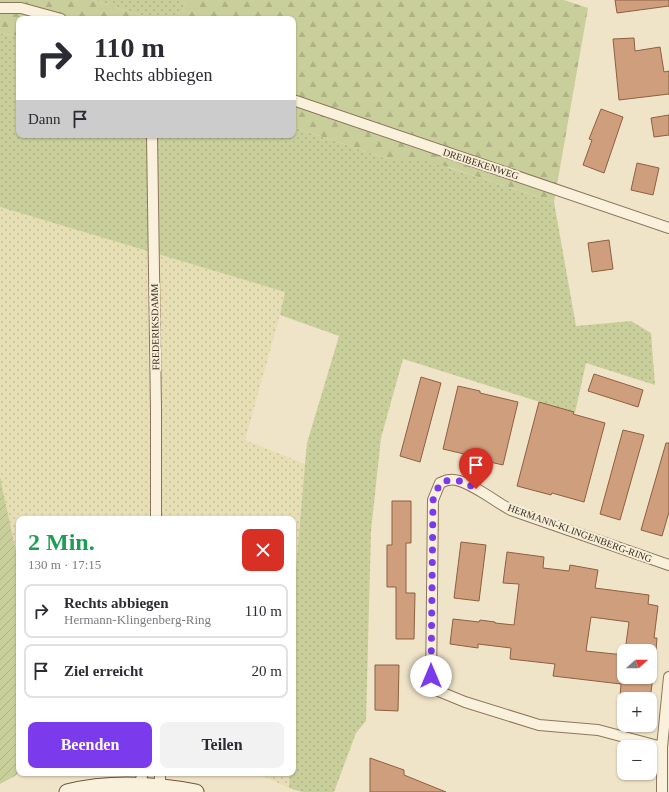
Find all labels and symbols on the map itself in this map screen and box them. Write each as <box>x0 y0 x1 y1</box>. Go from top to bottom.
street label: DREIBEKENWEG <box>442 146 520 182</box>
street label: FREDERIKSDAMM <box>149 283 161 370</box>
pin <box>459 448 493 489</box>
street label: HERMANN-KLINGENBERG-RING <box>506 502 654 564</box>
north arrow <box>617 644 657 684</box>
position arrow <box>410 655 452 697</box>

